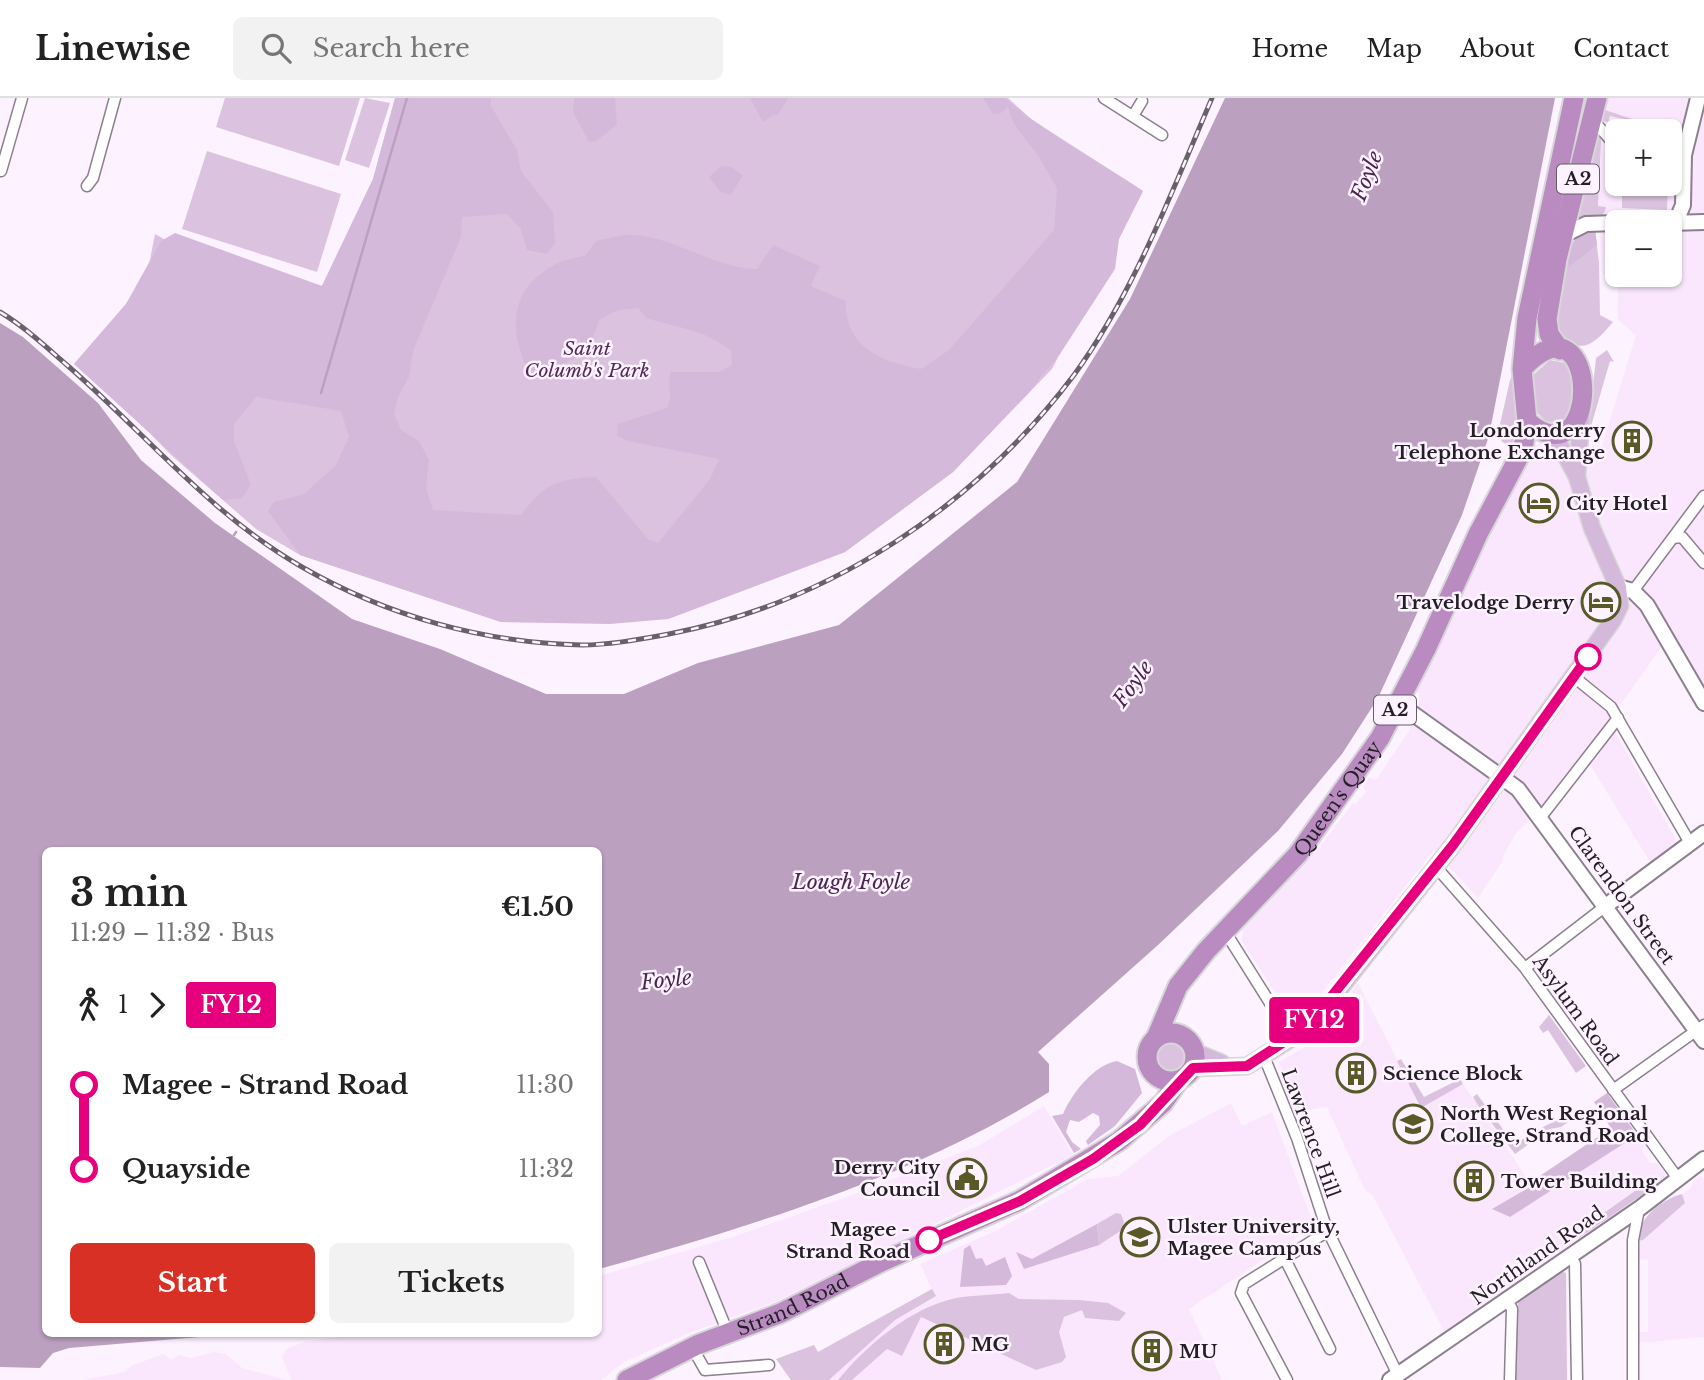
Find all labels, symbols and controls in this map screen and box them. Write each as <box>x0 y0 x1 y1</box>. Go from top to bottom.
search box <box>233 17 723 80</box>
text: Linewise <box>35 28 191 69</box>
icon: search <box>257 29 295 67</box>
text: Search here <box>313 32 470 64</box>
text: Home <box>1252 34 1328 63</box>
text: Map <box>1366 34 1422 63</box>
text: About <box>1460 34 1535 63</box>
text: Contact <box>1573 34 1669 63</box>
map controls <box>1605 119 1682 287</box>
button: + <box>1605 119 1682 196</box>
water label: Foyle <box>1345 147 1388 206</box>
road number: A2 <box>1557 164 1599 194</box>
button: − <box>1605 210 1682 287</box>
park label: Saint Columb's Park <box>525 337 649 382</box>
place label: Londonderry Telephone Exchange <box>1395 419 1606 464</box>
building icon: Londonderry Telephone Exchange <box>1611 420 1653 462</box>
hotel icon: City Hotel <box>1518 482 1560 524</box>
place label: City Hotel <box>1566 492 1668 515</box>
hotel icon: Travelodge Derry <box>1580 581 1622 623</box>
place label: Travelodge Derry <box>1397 591 1575 614</box>
unlabelled marker <box>1575 644 1601 670</box>
water label: Foyle <box>1107 655 1159 713</box>
road number: A2 <box>1374 696 1416 724</box>
street label: Queen's Quay <box>1289 736 1386 861</box>
street label: Clarendon Street <box>1564 821 1680 970</box>
text: 3 min <box>70 869 188 916</box>
water label: Lough Foyle <box>791 869 911 895</box>
text: €1.50 <box>501 891 574 923</box>
text: 11:29 – 11:32 · Bus <box>70 919 274 947</box>
street label: Asylum Road <box>1527 950 1623 1070</box>
water label: Foyle <box>638 964 693 996</box>
icon: walk <box>70 986 108 1024</box>
icon: forward <box>138 986 176 1024</box>
text: FY12 <box>200 990 262 1019</box>
text: 1 <box>118 991 128 1019</box>
line badge: FY12 <box>1265 997 1363 1043</box>
text: FY12 <box>1283 1005 1345 1034</box>
building icon: Science Block <box>1335 1052 1377 1094</box>
place label: Science Block <box>1383 1062 1523 1085</box>
street label: Lawrence Hill <box>1276 1065 1345 1201</box>
text: Magee - Strand Road <box>122 1069 408 1101</box>
text: 11:30 <box>516 1071 574 1099</box>
place label: North West Regional College, Strand Road <box>1440 1102 1650 1147</box>
school or university icon: North West Regional College, Strand Road <box>1392 1103 1434 1145</box>
text: Quayside <box>122 1153 251 1185</box>
text: 11:32 <box>519 1155 574 1183</box>
place label: Derry City Council <box>834 1156 941 1201</box>
public building icon: Derry City Council <box>946 1157 988 1199</box>
building icon: Tower Building <box>1453 1160 1495 1202</box>
place label: Tower Building <box>1501 1170 1658 1193</box>
street label: Northland Road <box>1466 1201 1608 1310</box>
place label: Ulster University, Magee Campus <box>1167 1215 1340 1260</box>
school or university icon: Ulster University, Magee Campus <box>1119 1216 1161 1258</box>
place label: Magee - Strand Road <box>786 1218 910 1263</box>
marker: Magee - Strand Road <box>916 1227 942 1253</box>
button: Start <box>70 1243 315 1323</box>
button: Tickets <box>329 1243 574 1323</box>
street label: Strand Road <box>734 1269 853 1341</box>
building icon: MG <box>923 1323 965 1365</box>
building icon: MU <box>1131 1330 1173 1372</box>
place label: MG <box>971 1333 1010 1356</box>
place label: MU <box>1179 1340 1218 1363</box>

